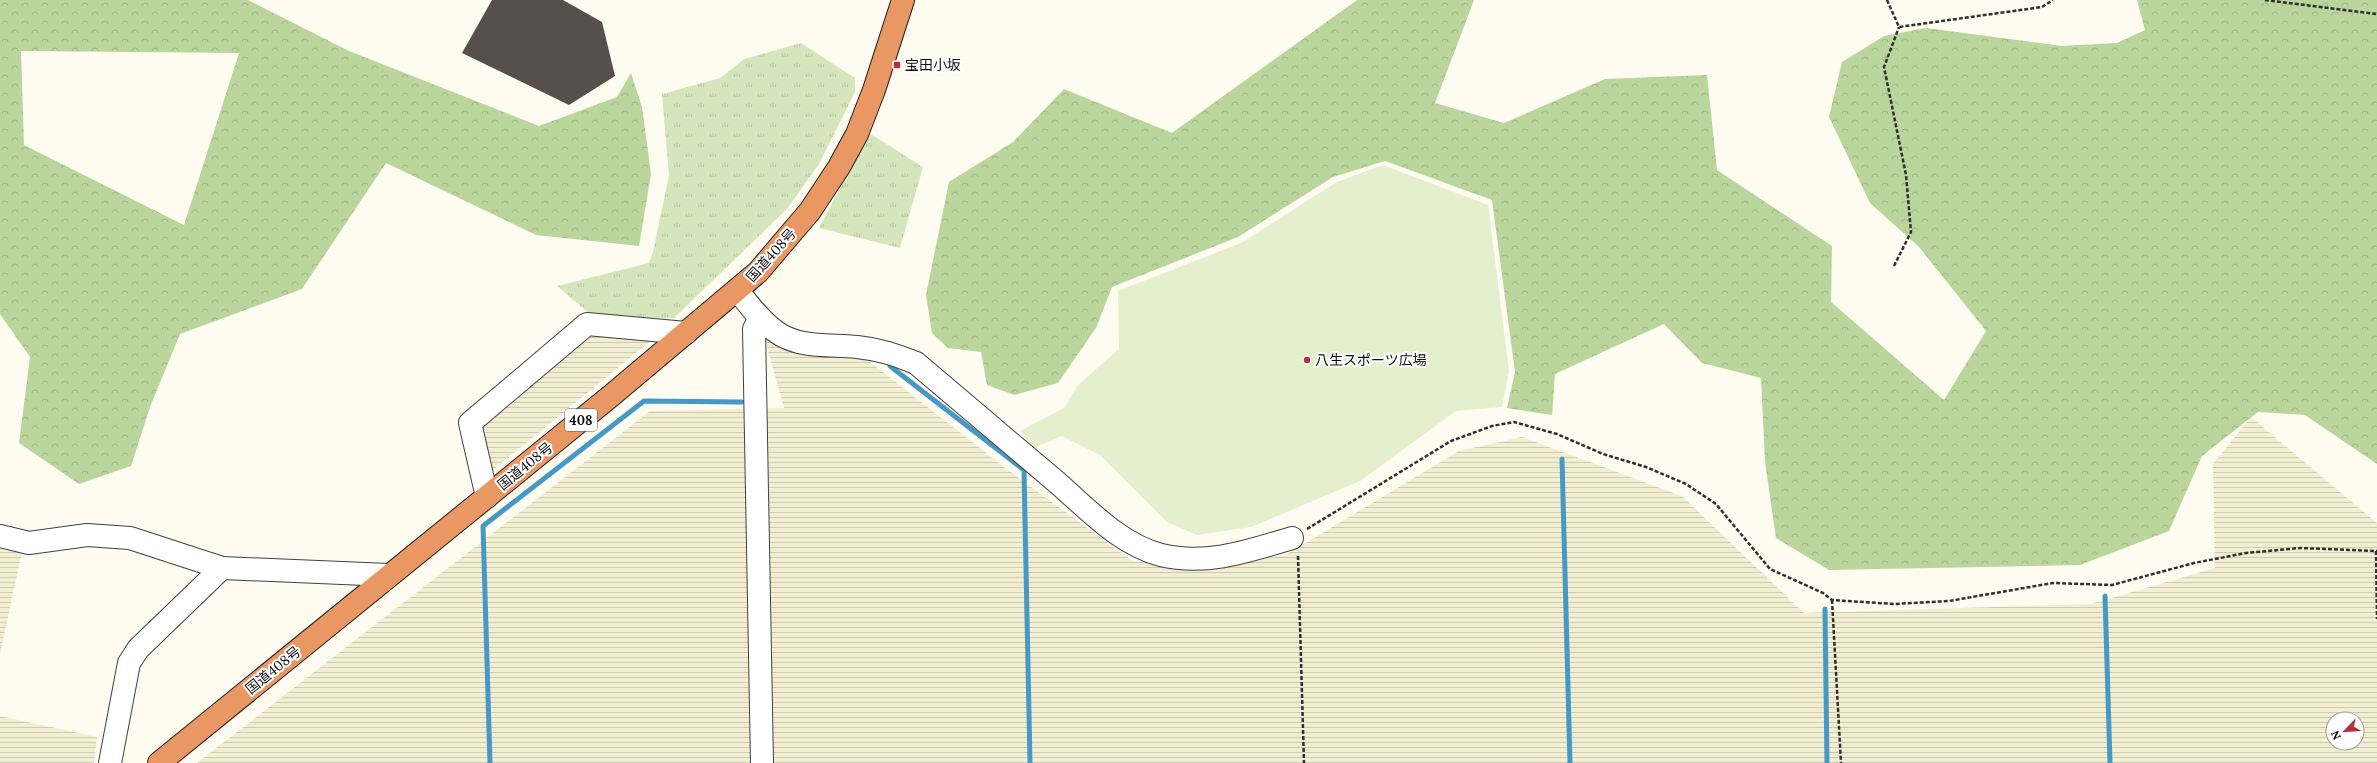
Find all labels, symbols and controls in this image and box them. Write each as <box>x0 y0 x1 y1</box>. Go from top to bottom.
place label: 宝田小坂 <box>905 56 961 74</box>
marker: 宝田小坂 <box>892 60 902 70</box>
street label: 国道408号 <box>742 224 800 286</box>
place label: 八生スポーツ広場 <box>1315 351 1427 369</box>
marker: 八生スポーツ広場 <box>1302 355 1312 365</box>
road number: 408 <box>565 409 597 431</box>
street label: 国道408号 <box>494 438 556 494</box>
street label: 国道408号 <box>242 642 304 698</box>
north arrow <box>2325 711 2365 751</box>
text: N <box>2328 728 2344 742</box>

